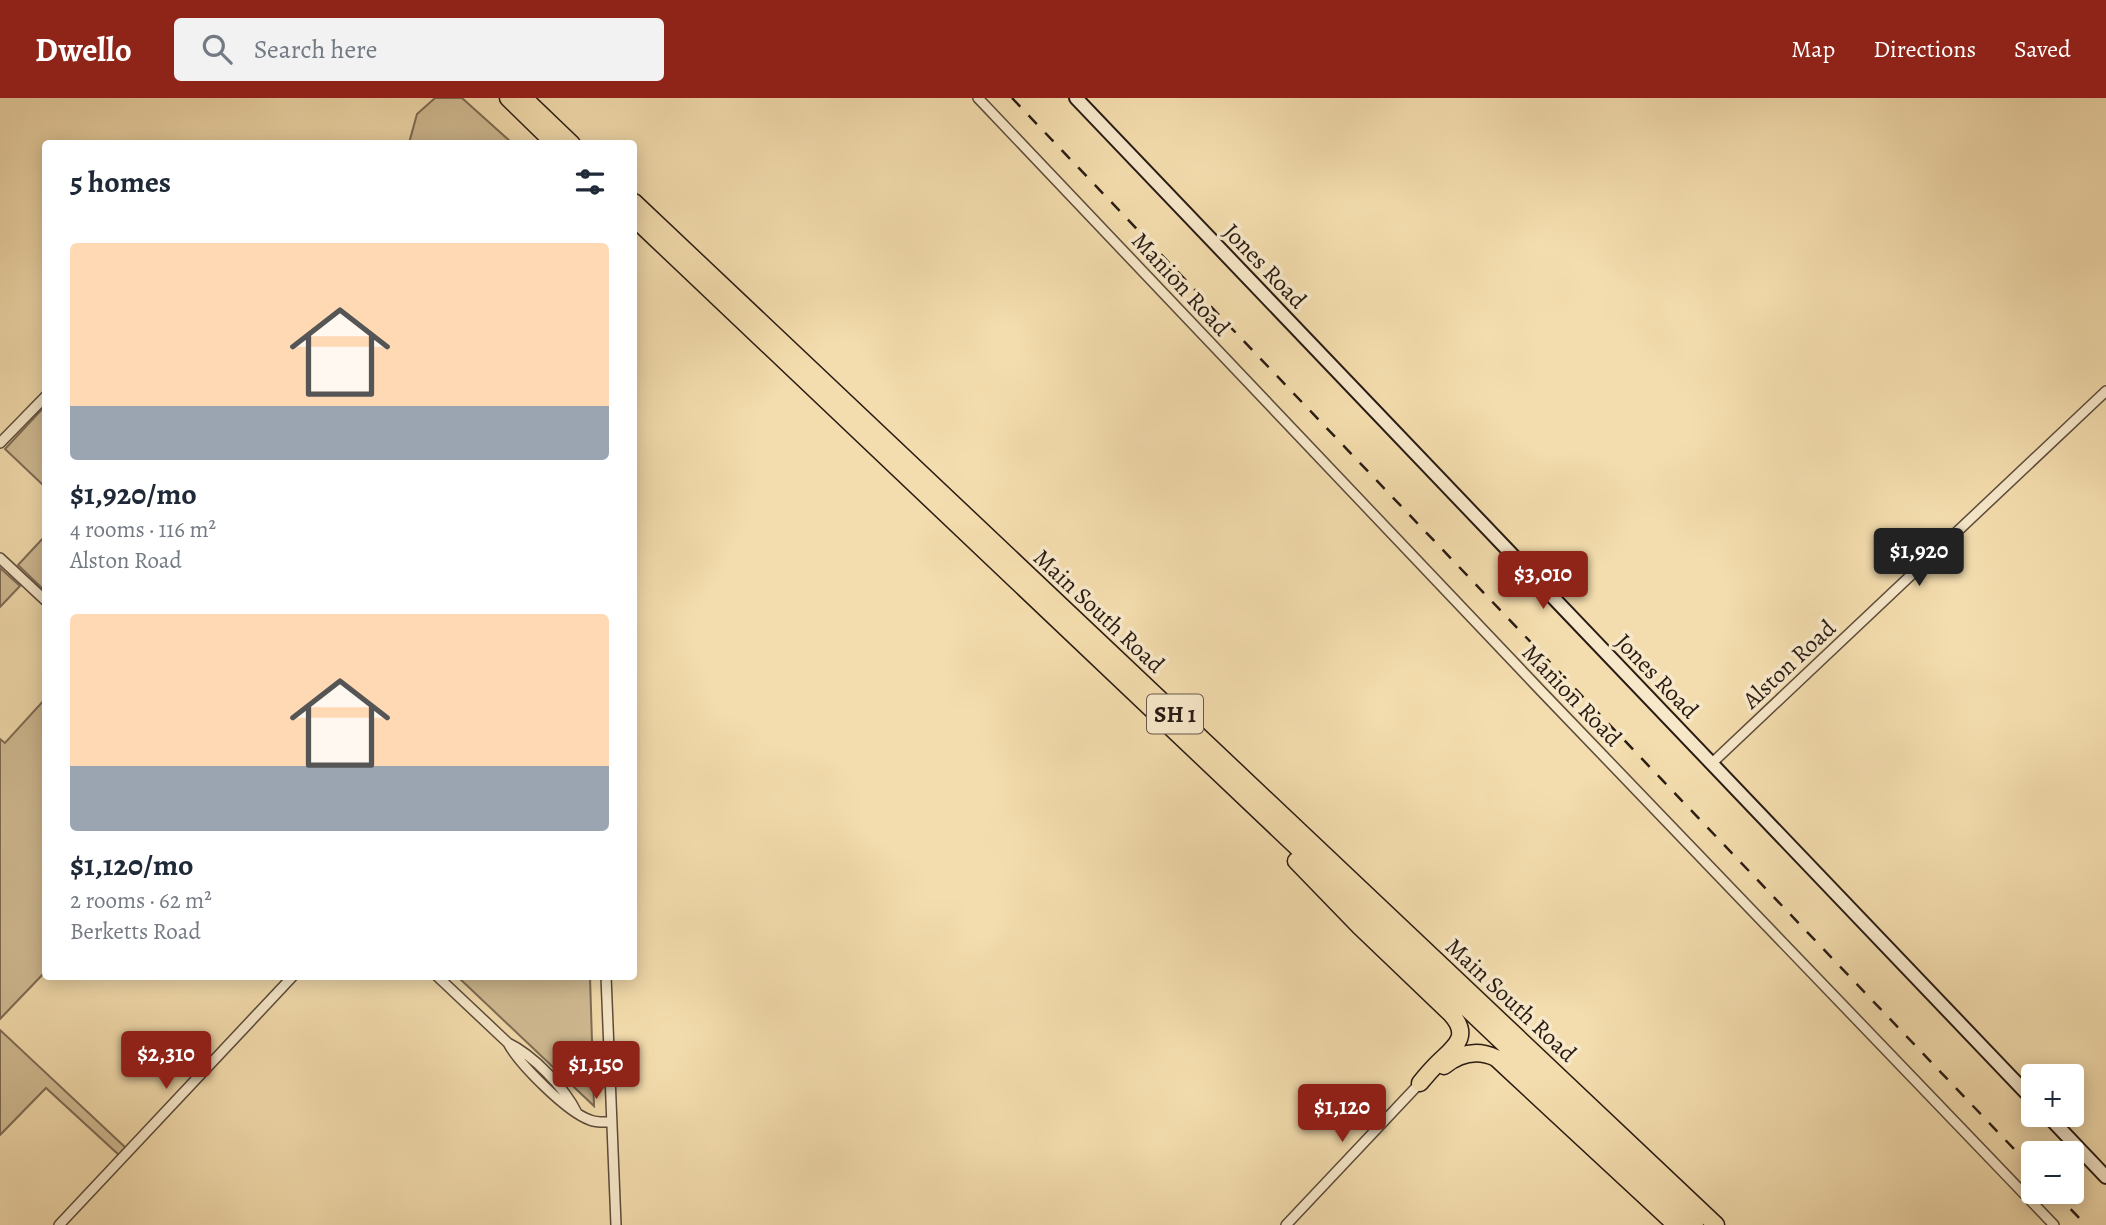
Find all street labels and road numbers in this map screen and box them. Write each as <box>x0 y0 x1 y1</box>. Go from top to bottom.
street label: Jones Road <box>1216 216 1314 316</box>
street label: Manion Road <box>1125 225 1237 343</box>
street label: Main South Road <box>1026 542 1172 680</box>
street label: Alston Road <box>1735 612 1843 716</box>
street label: Jones Road <box>1608 626 1706 726</box>
street label: Manion Road <box>1515 637 1629 753</box>
road number: SH 1 <box>1147 694 1203 734</box>
street label: Main South Road <box>1438 931 1584 1069</box>

